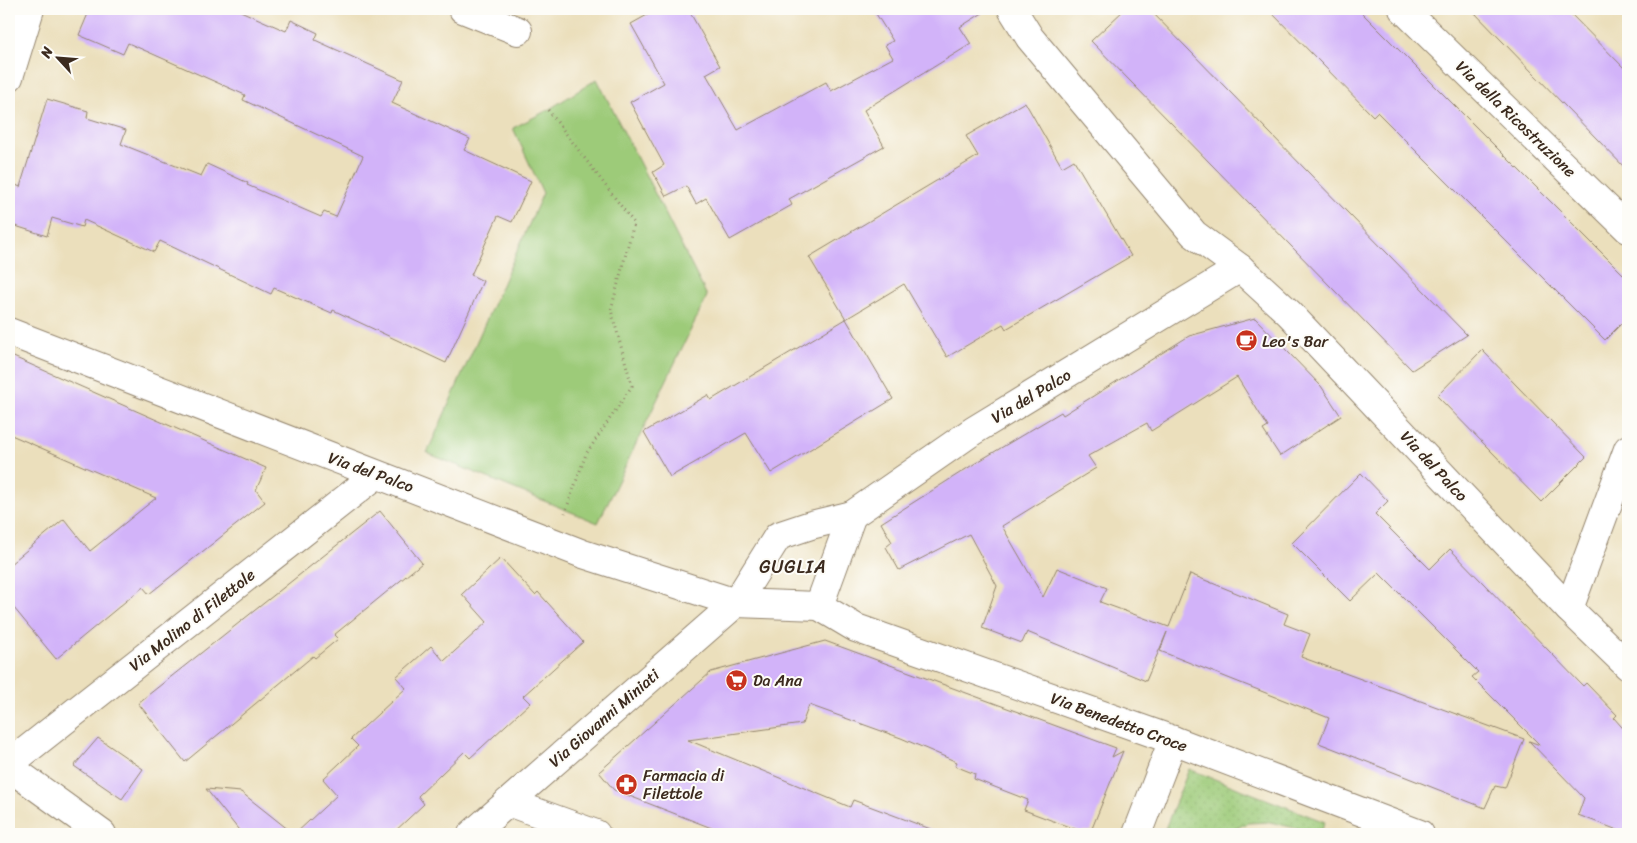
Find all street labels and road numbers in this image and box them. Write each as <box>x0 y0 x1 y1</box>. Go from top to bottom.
street label: Via della Ricostruzione <box>1449 53 1583 185</box>
street label: Via del Palco <box>985 361 1077 431</box>
street label: Via del Palco <box>1393 423 1475 509</box>
street label: Via del Palco <box>324 443 418 501</box>
street label: Via Molino di Filettole <box>122 561 262 679</box>
street label: Via Giovanni Miniati <box>542 661 667 775</box>
street label: Via Benedetto Croce <box>1046 684 1192 760</box>

